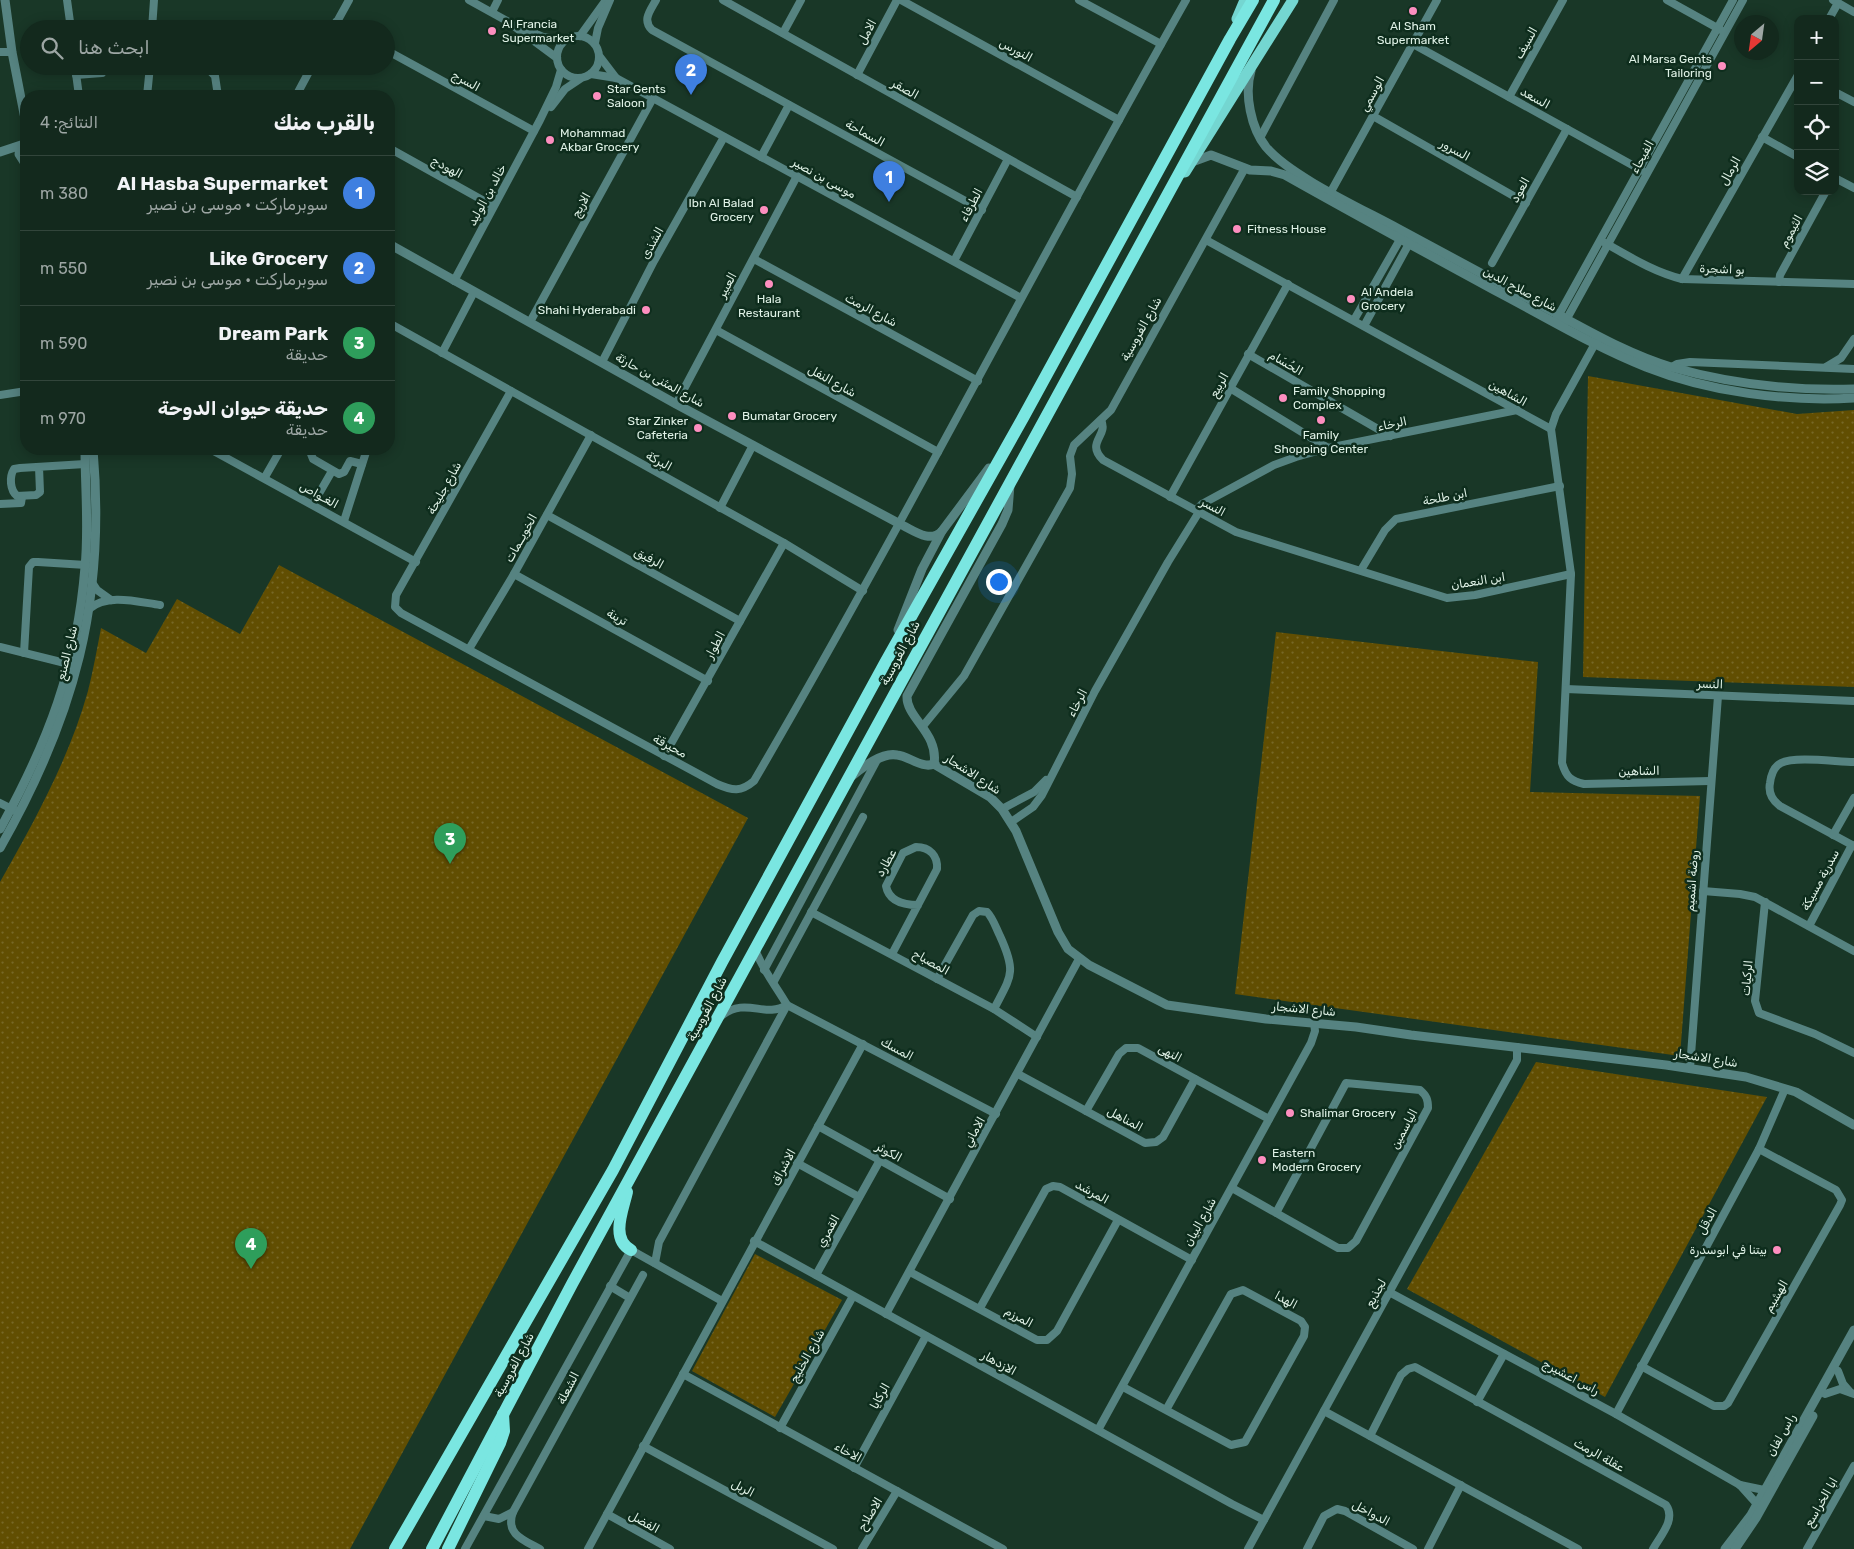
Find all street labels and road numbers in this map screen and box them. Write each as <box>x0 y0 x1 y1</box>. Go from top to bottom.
street label: الامل <box>855 17 879 47</box>
street label: السيف <box>1512 25 1540 61</box>
street label: النورس <box>997 35 1035 66</box>
street label: السرج <box>449 68 482 96</box>
street label: الوسمي <box>1357 74 1389 115</box>
street label: الصقر <box>888 75 921 103</box>
street label: السعد <box>1518 84 1552 112</box>
street label: السماحة <box>843 117 887 149</box>
street label: السرور <box>1436 136 1472 165</box>
street label: الفيحاء <box>1627 138 1657 176</box>
street label: الهودج <box>428 153 465 183</box>
street label: موسى بن نصير <box>788 154 859 202</box>
street label: الرمال <box>1716 154 1744 188</box>
street label: خالد بن الوليد <box>465 162 510 229</box>
street label: العود <box>1507 175 1533 206</box>
street label: الطرفاء <box>956 186 987 225</box>
street label: الاريج <box>568 190 595 221</box>
street label: الثيموم <box>1776 212 1807 251</box>
street label: الشذى <box>638 225 666 261</box>
street label: بو اشجرة <box>1699 261 1745 278</box>
street label: شارع صلاح الدين <box>1480 264 1559 316</box>
street label: العبير <box>714 270 740 301</box>
street label: شارع الرمث <box>842 291 899 331</box>
street label: شارع الفروسية <box>1118 294 1166 364</box>
street label: الحُسَام <box>1266 348 1305 380</box>
street label: شارع المثنى بن حارثة <box>612 350 707 412</box>
street label: شارع النفل <box>804 362 859 402</box>
street label: الربيع <box>1207 370 1233 401</box>
street label: الشاهين <box>1487 377 1529 409</box>
street label: الرخاء <box>1376 414 1408 435</box>
street label: البركة <box>643 448 674 475</box>
street label: شارع جليحة <box>424 459 466 518</box>
street label: الغـواص <box>297 479 341 512</box>
street label: ابن طلحة <box>1421 486 1469 508</box>
street label: النسر <box>1197 494 1228 520</box>
street label: الخويــمات <box>502 511 541 565</box>
street label: الرفيق <box>631 544 666 573</box>
street label: ابن النعمان <box>1450 570 1506 592</box>
street label: ترينة <box>604 606 630 629</box>
street label: شارع الفروسية <box>877 618 925 689</box>
street label: شارع الصنع <box>54 624 82 682</box>
street label: الطوار <box>701 629 729 663</box>
street label: النسر <box>1696 677 1723 692</box>
street label: الرخاء <box>1064 686 1091 720</box>
street label: محيرقة <box>650 731 690 762</box>
street label: شارع الاشجار <box>940 750 1004 799</box>
street label: الشاهين <box>1618 764 1660 778</box>
street label: عطارد <box>873 846 900 880</box>
street label: سدرية مسيكة <box>1798 847 1843 913</box>
street label: روضة اشميم <box>1683 850 1702 912</box>
street label: المصباح <box>909 946 952 979</box>
street label: الركيات <box>1738 960 1757 997</box>
street label: شارع الفروسية <box>684 974 732 1045</box>
street label: شارع الاشجار <box>1270 999 1337 1021</box>
street label: المسك <box>878 1035 916 1063</box>
street label: النهى <box>1155 1041 1184 1066</box>
street label: شارع الاشجار <box>1672 1046 1739 1072</box>
street label: المناهل <box>1105 1104 1145 1134</box>
street label: الياسمين <box>1388 1106 1420 1152</box>
street label: الاماني <box>960 1114 990 1151</box>
street label: الكوثر <box>872 1139 904 1166</box>
street label: الاشراق <box>767 1147 799 1188</box>
street label: المرشد <box>1072 1177 1111 1208</box>
street label: شارع البيان <box>1181 1195 1221 1250</box>
street label: الدقل <box>1694 1205 1720 1237</box>
street label: القمري <box>813 1212 843 1250</box>
street label: لجذيع <box>1363 1277 1391 1310</box>
street label: الهشيم <box>1761 1277 1792 1315</box>
street label: الهدا <box>1272 1288 1300 1312</box>
street label: المرزم <box>1002 1304 1035 1332</box>
street label: شارع الخليج <box>787 1327 829 1386</box>
street label: شارع الفروسية <box>491 1330 539 1401</box>
street label: الازدهار <box>978 1347 1019 1379</box>
street label: راس اعشيرج <box>1540 1356 1602 1399</box>
street label: الشعلة <box>554 1369 582 1407</box>
street label: الركايا <box>867 1381 894 1412</box>
street label: راس لفان <box>1764 1411 1799 1459</box>
street label: عقلة الرمث <box>1571 1435 1627 1476</box>
street label: الاخاء <box>832 1439 864 1465</box>
street label: ابا الخراسع <box>1801 1475 1842 1530</box>
street label: الربل <box>729 1476 757 1501</box>
street label: الاصلاح <box>855 1495 887 1534</box>
street label: الدواخل <box>1349 1497 1392 1530</box>
street label: الفضل <box>626 1508 662 1536</box>

